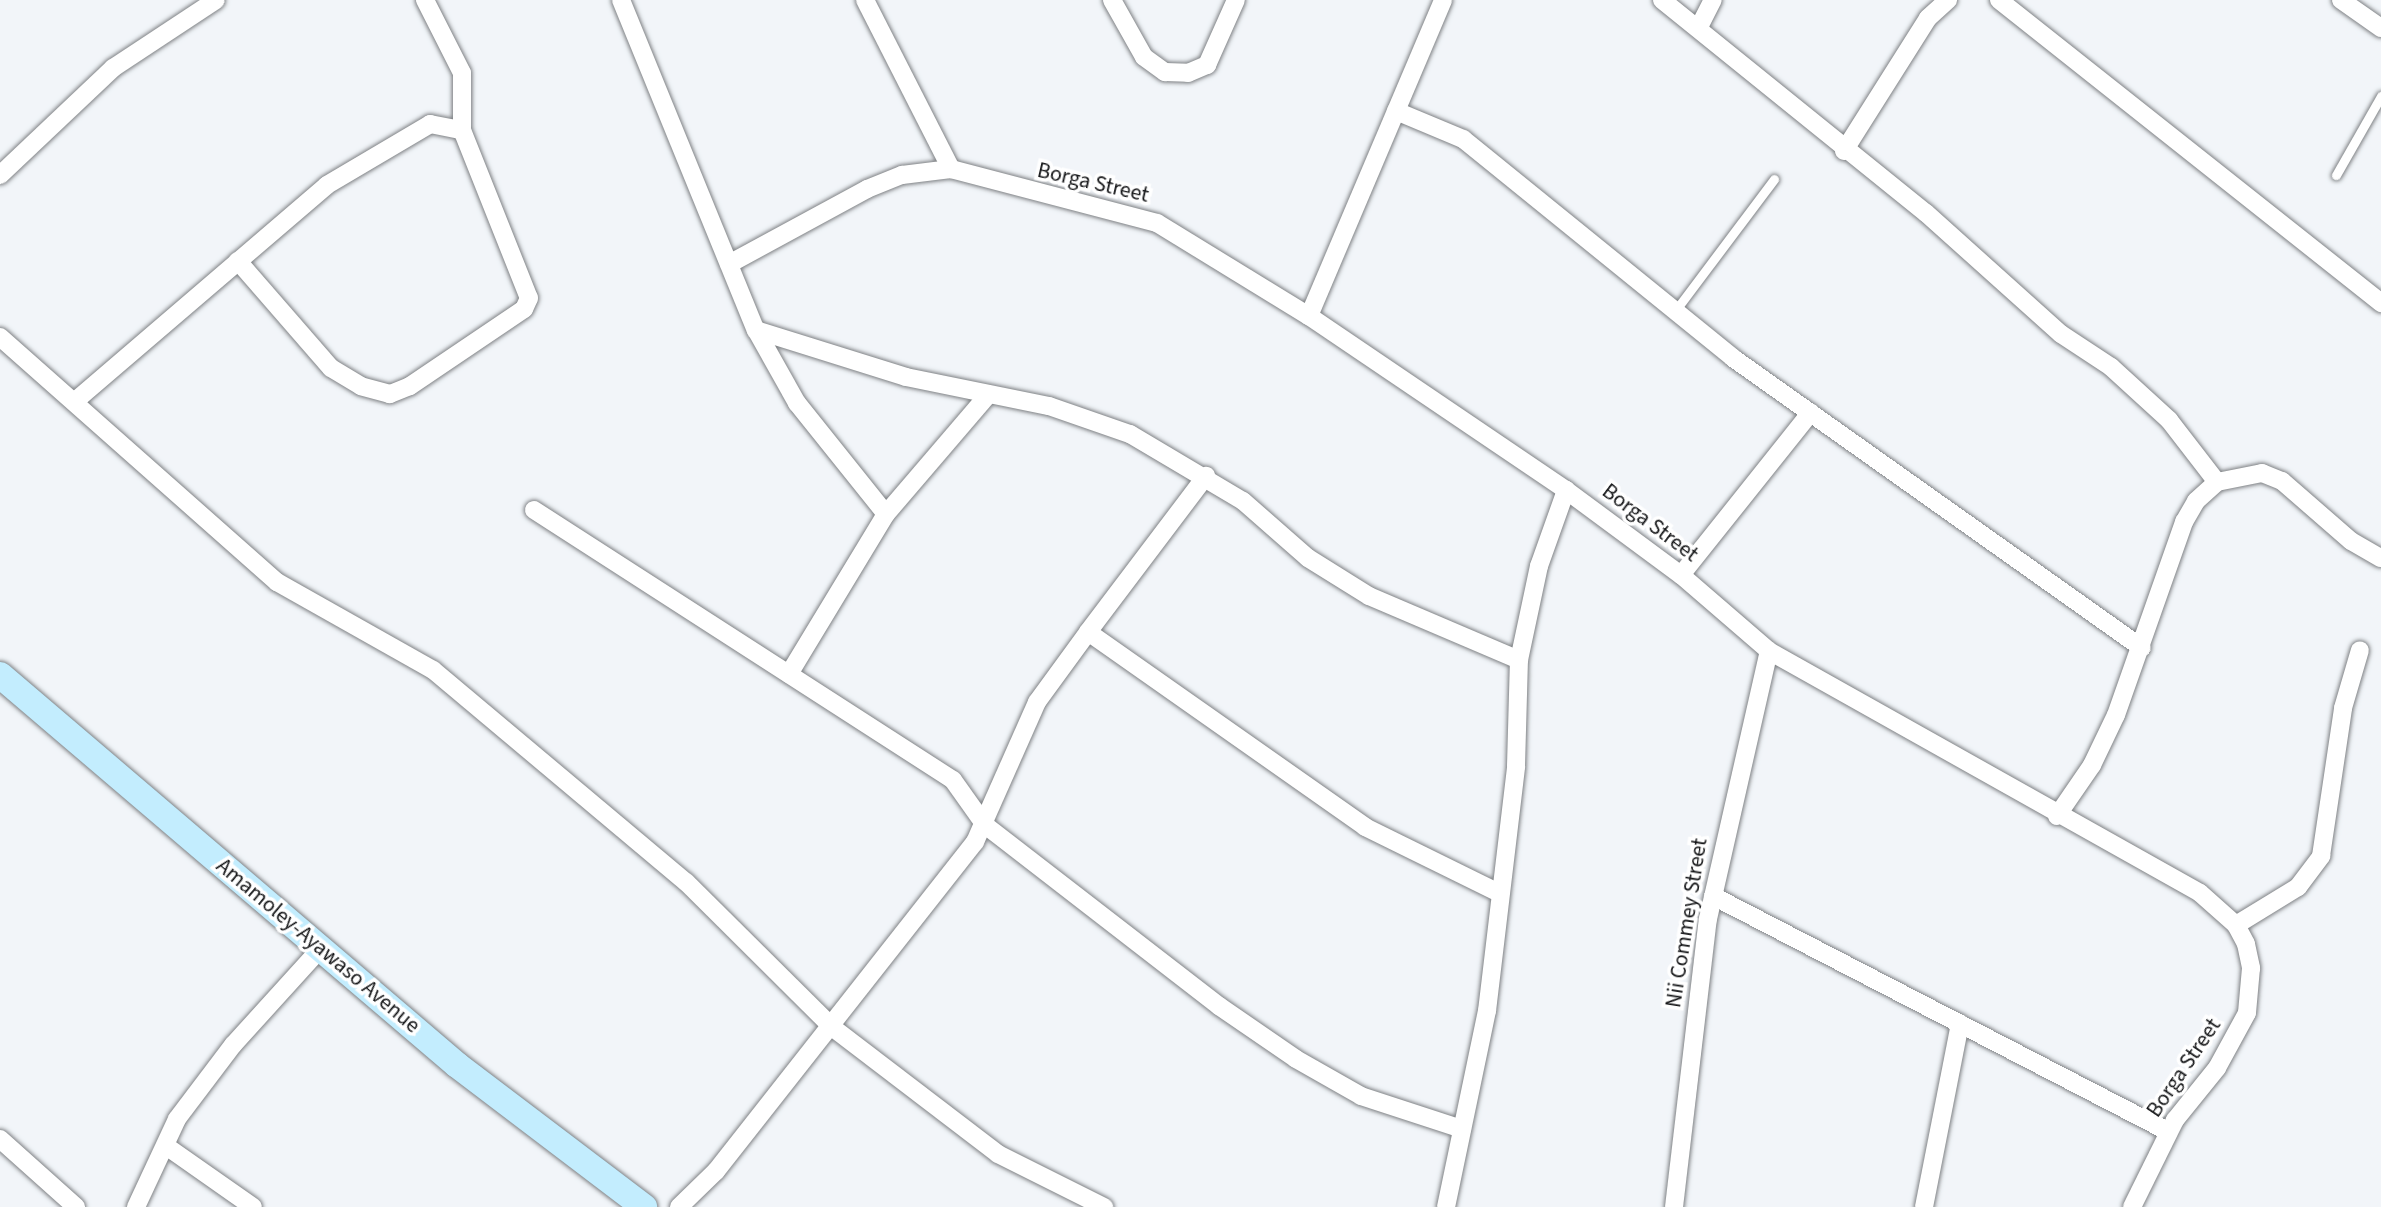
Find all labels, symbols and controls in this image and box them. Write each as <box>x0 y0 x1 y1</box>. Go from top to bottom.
street label: Borga Street <box>1035 157 1151 209</box>
street label: Borga Street <box>1597 478 1703 568</box>
street label: Nii Commey Street <box>1661 836 1713 1010</box>
street label: Amamoley-Ayawaso Avenue <box>211 853 425 1039</box>
street label: Borga Street <box>2141 1014 2227 1122</box>

